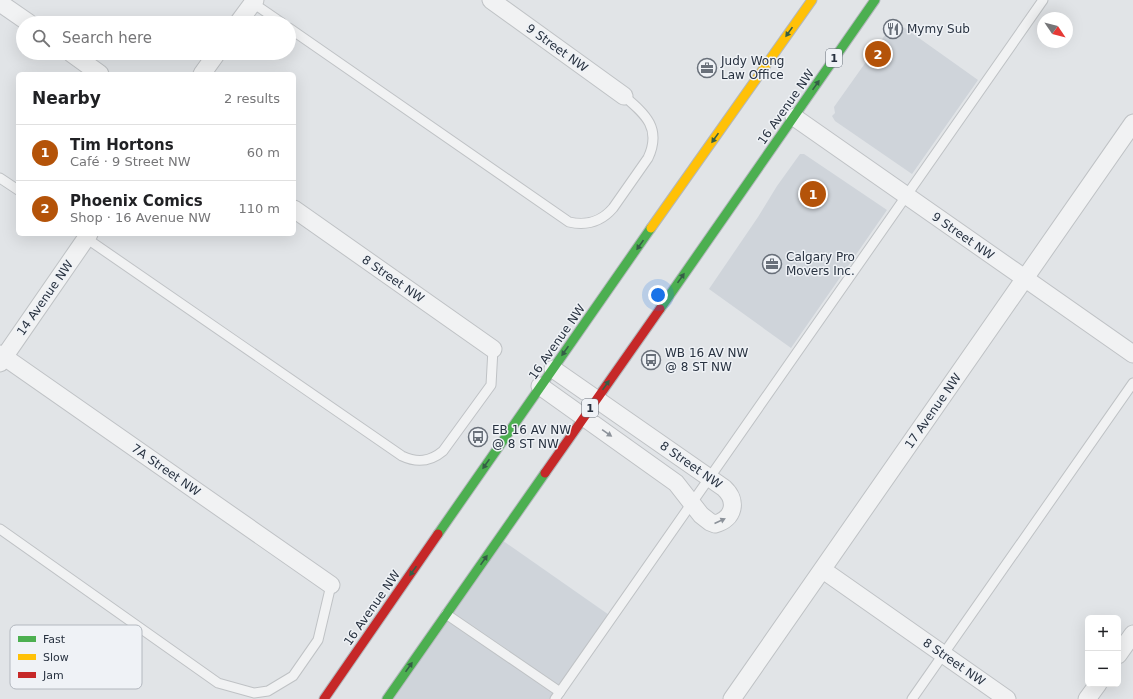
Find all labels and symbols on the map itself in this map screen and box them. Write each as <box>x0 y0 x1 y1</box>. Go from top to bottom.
north arrow <box>1037 12 1073 48</box>
restaurant icon: Mymy Sub <box>882 18 904 40</box>
street label: 9 Street NW <box>524 21 591 75</box>
place label: Mymy Sub <box>907 22 970 36</box>
one-way arrow <box>785 27 793 37</box>
pin: 2 <box>865 39 891 69</box>
road number: 1 <box>826 49 842 67</box>
place label: Judy Wong Law Office <box>720 54 784 82</box>
office icon: Judy Wong Law Office <box>696 57 718 79</box>
street label: 16 Avenue NW <box>755 67 817 147</box>
one-way arrow <box>812 80 820 90</box>
one-way arrow <box>711 133 719 144</box>
pin: 1 <box>800 179 826 209</box>
street label: 9 Street NW <box>929 209 997 263</box>
one-way arrow <box>636 240 644 250</box>
place label: Calgary Pro Movers Inc. <box>786 250 855 278</box>
street label: 8 Street NW <box>359 252 427 306</box>
office icon: Calgary Pro Movers Inc. <box>761 253 783 275</box>
street label: 14 Avenue NW <box>14 258 76 338</box>
one-way arrow <box>677 273 685 283</box>
your location <box>648 285 668 305</box>
street label: 16 Avenue NW <box>526 302 588 382</box>
one-way arrow <box>561 346 569 356</box>
place label: WB 16 AV NW @ 8 ST NW <box>665 346 748 374</box>
bus stop icon: WB 16 AV NW @ 8 ST NW <box>640 349 662 371</box>
street label: 17 Avenue NW <box>902 371 964 451</box>
one-way arrow <box>602 380 610 390</box>
road number: 1 <box>582 399 598 417</box>
place label: EB 16 AV NW @ 8 ST NW <box>492 423 571 451</box>
bus stop icon: EB 16 AV NW @ 8 ST NW <box>467 426 489 448</box>
one-way arrow <box>601 429 612 437</box>
street label: 8 Street NW <box>657 438 725 492</box>
street label: 7A Street NW <box>129 441 203 499</box>
one-way arrow <box>483 459 490 470</box>
one-way arrow <box>715 517 727 523</box>
one-way arrow <box>480 555 488 566</box>
one-way arrow <box>409 566 417 577</box>
street label: 16 Avenue NW <box>341 568 403 648</box>
legend <box>10 625 142 689</box>
text: Fast <box>43 633 66 646</box>
street label: 8 Street NW <box>920 635 988 689</box>
text: Slow <box>43 651 69 664</box>
one-way arrow <box>405 662 413 672</box>
text: Jam <box>42 669 64 682</box>

